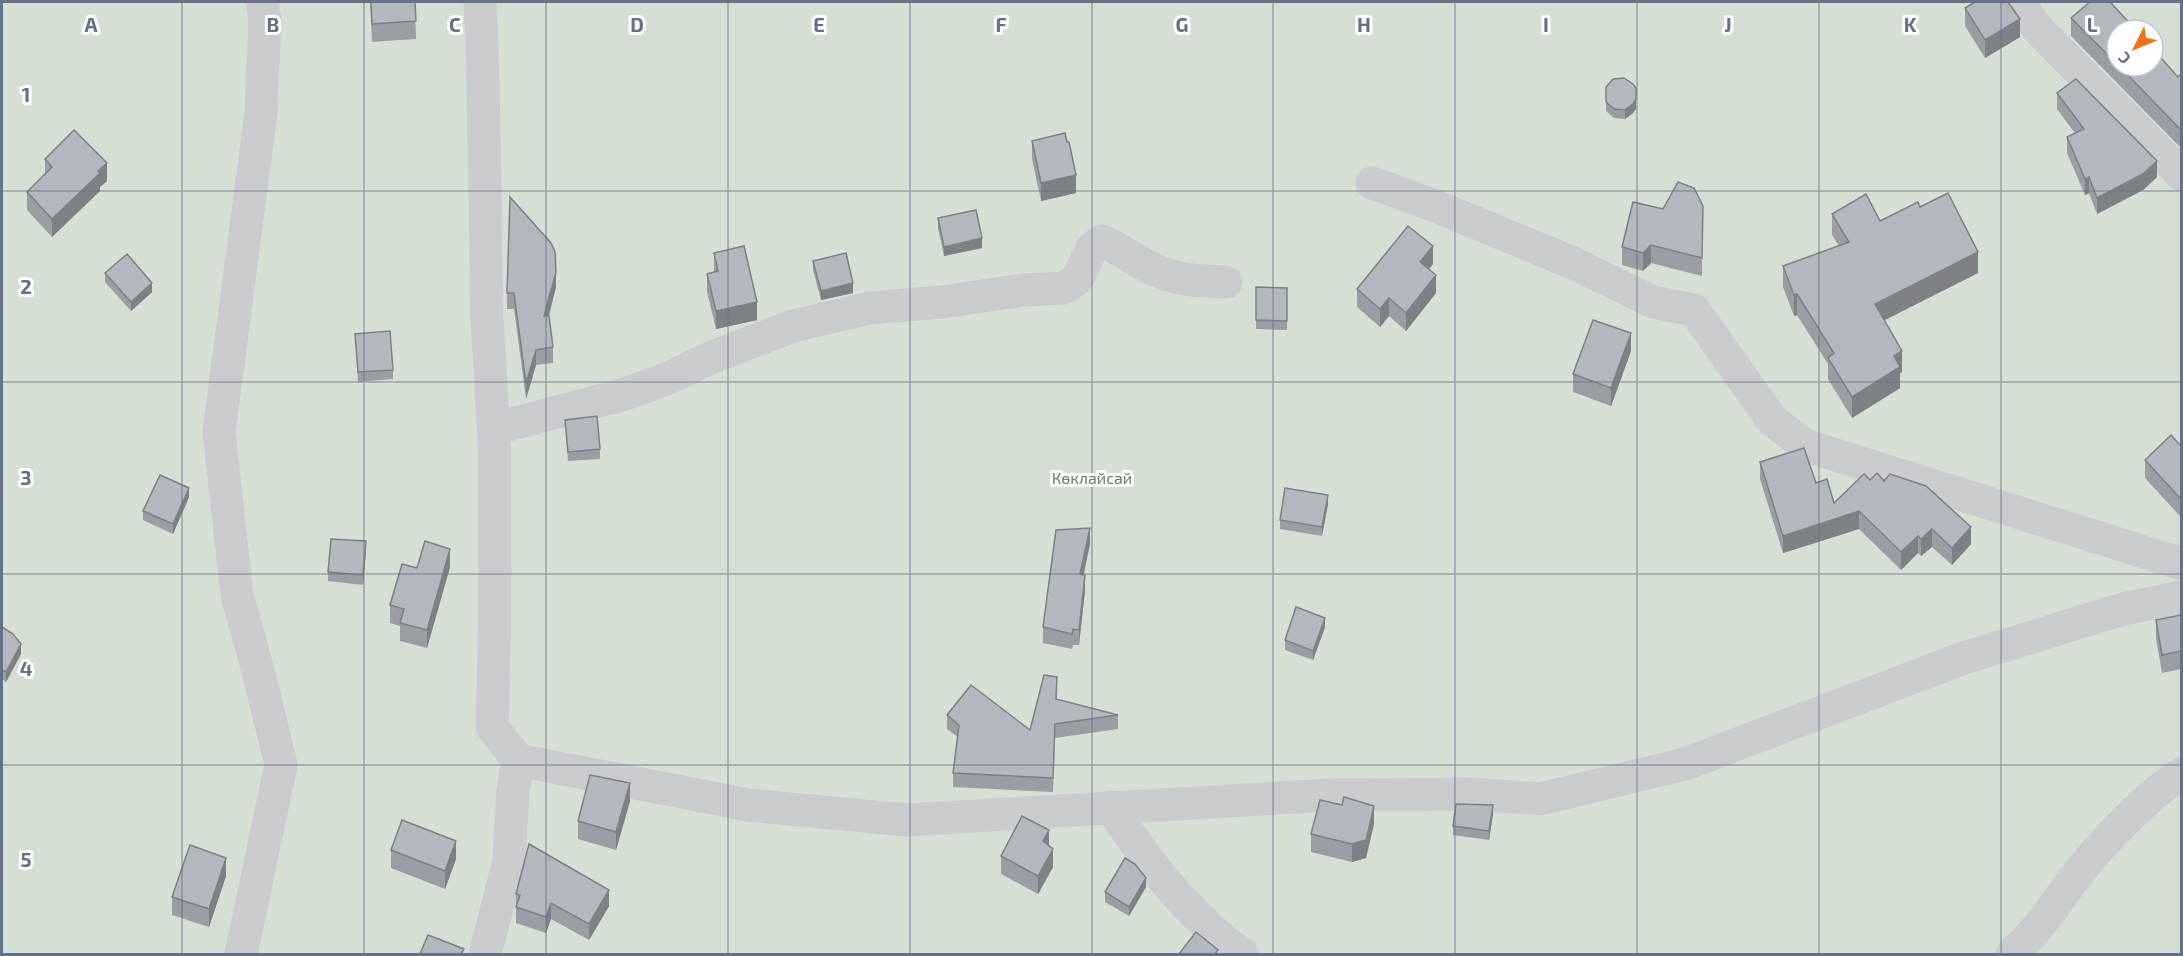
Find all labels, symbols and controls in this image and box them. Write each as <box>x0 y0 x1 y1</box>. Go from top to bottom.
text: A <box>84 12 98 36</box>
text: B <box>267 12 279 36</box>
text: C <box>449 12 461 36</box>
text: D <box>630 12 644 36</box>
text: E <box>813 12 825 36</box>
text: F <box>995 12 1007 36</box>
text: G <box>1176 12 1188 36</box>
text: H <box>1357 12 1371 36</box>
text: I <box>1543 12 1549 36</box>
text: J <box>1724 12 1732 36</box>
text: K <box>1904 12 1917 36</box>
text: L <box>2087 12 2098 36</box>
north arrow <box>2105 18 2165 78</box>
text: С <box>2114 49 2134 68</box>
text: 1 <box>22 82 30 106</box>
text: 2 <box>20 274 32 298</box>
text: 3 <box>20 465 32 489</box>
park label: Көклайсай <box>1052 468 1132 487</box>
text: 4 <box>20 656 33 680</box>
text: 5 <box>20 847 32 871</box>

